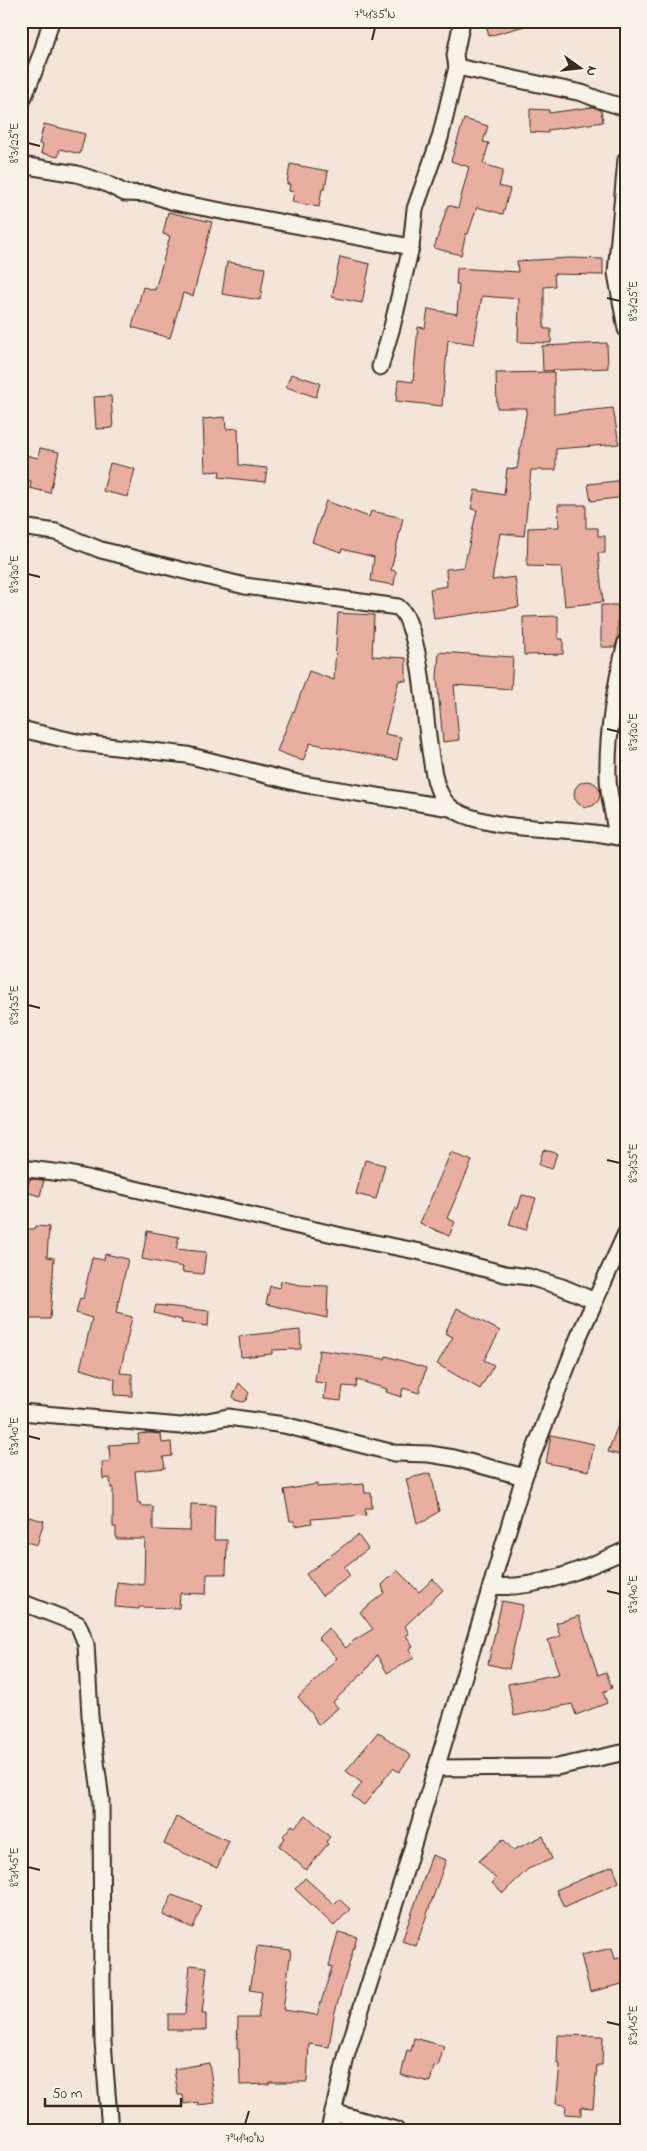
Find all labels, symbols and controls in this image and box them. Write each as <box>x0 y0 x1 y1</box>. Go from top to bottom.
text: 7°41'35"N <box>355 6 395 24</box>
north arrow <box>554 42 604 92</box>
text: N <box>580 64 602 78</box>
text: 8°31'25"E <box>6 123 24 163</box>
text: 8°31'25"E <box>625 281 643 321</box>
text: 8°31'30"E <box>6 555 24 593</box>
text: 8°31'30"E <box>625 713 643 751</box>
text: 8°31'35"E <box>6 985 24 1025</box>
text: 8°31'35"E <box>625 1143 643 1183</box>
text: 8°31'40"E <box>6 1417 24 1455</box>
text: 8°31'40"E <box>625 1575 643 1613</box>
text: 8°31'45"E <box>6 1847 24 1887</box>
text: 8°31'45"E <box>625 2005 643 2045</box>
scale bar <box>45 2076 181 2108</box>
text: 50 m <box>52 2083 83 2105</box>
text: 7°41'40"N <box>225 2130 265 2148</box>

